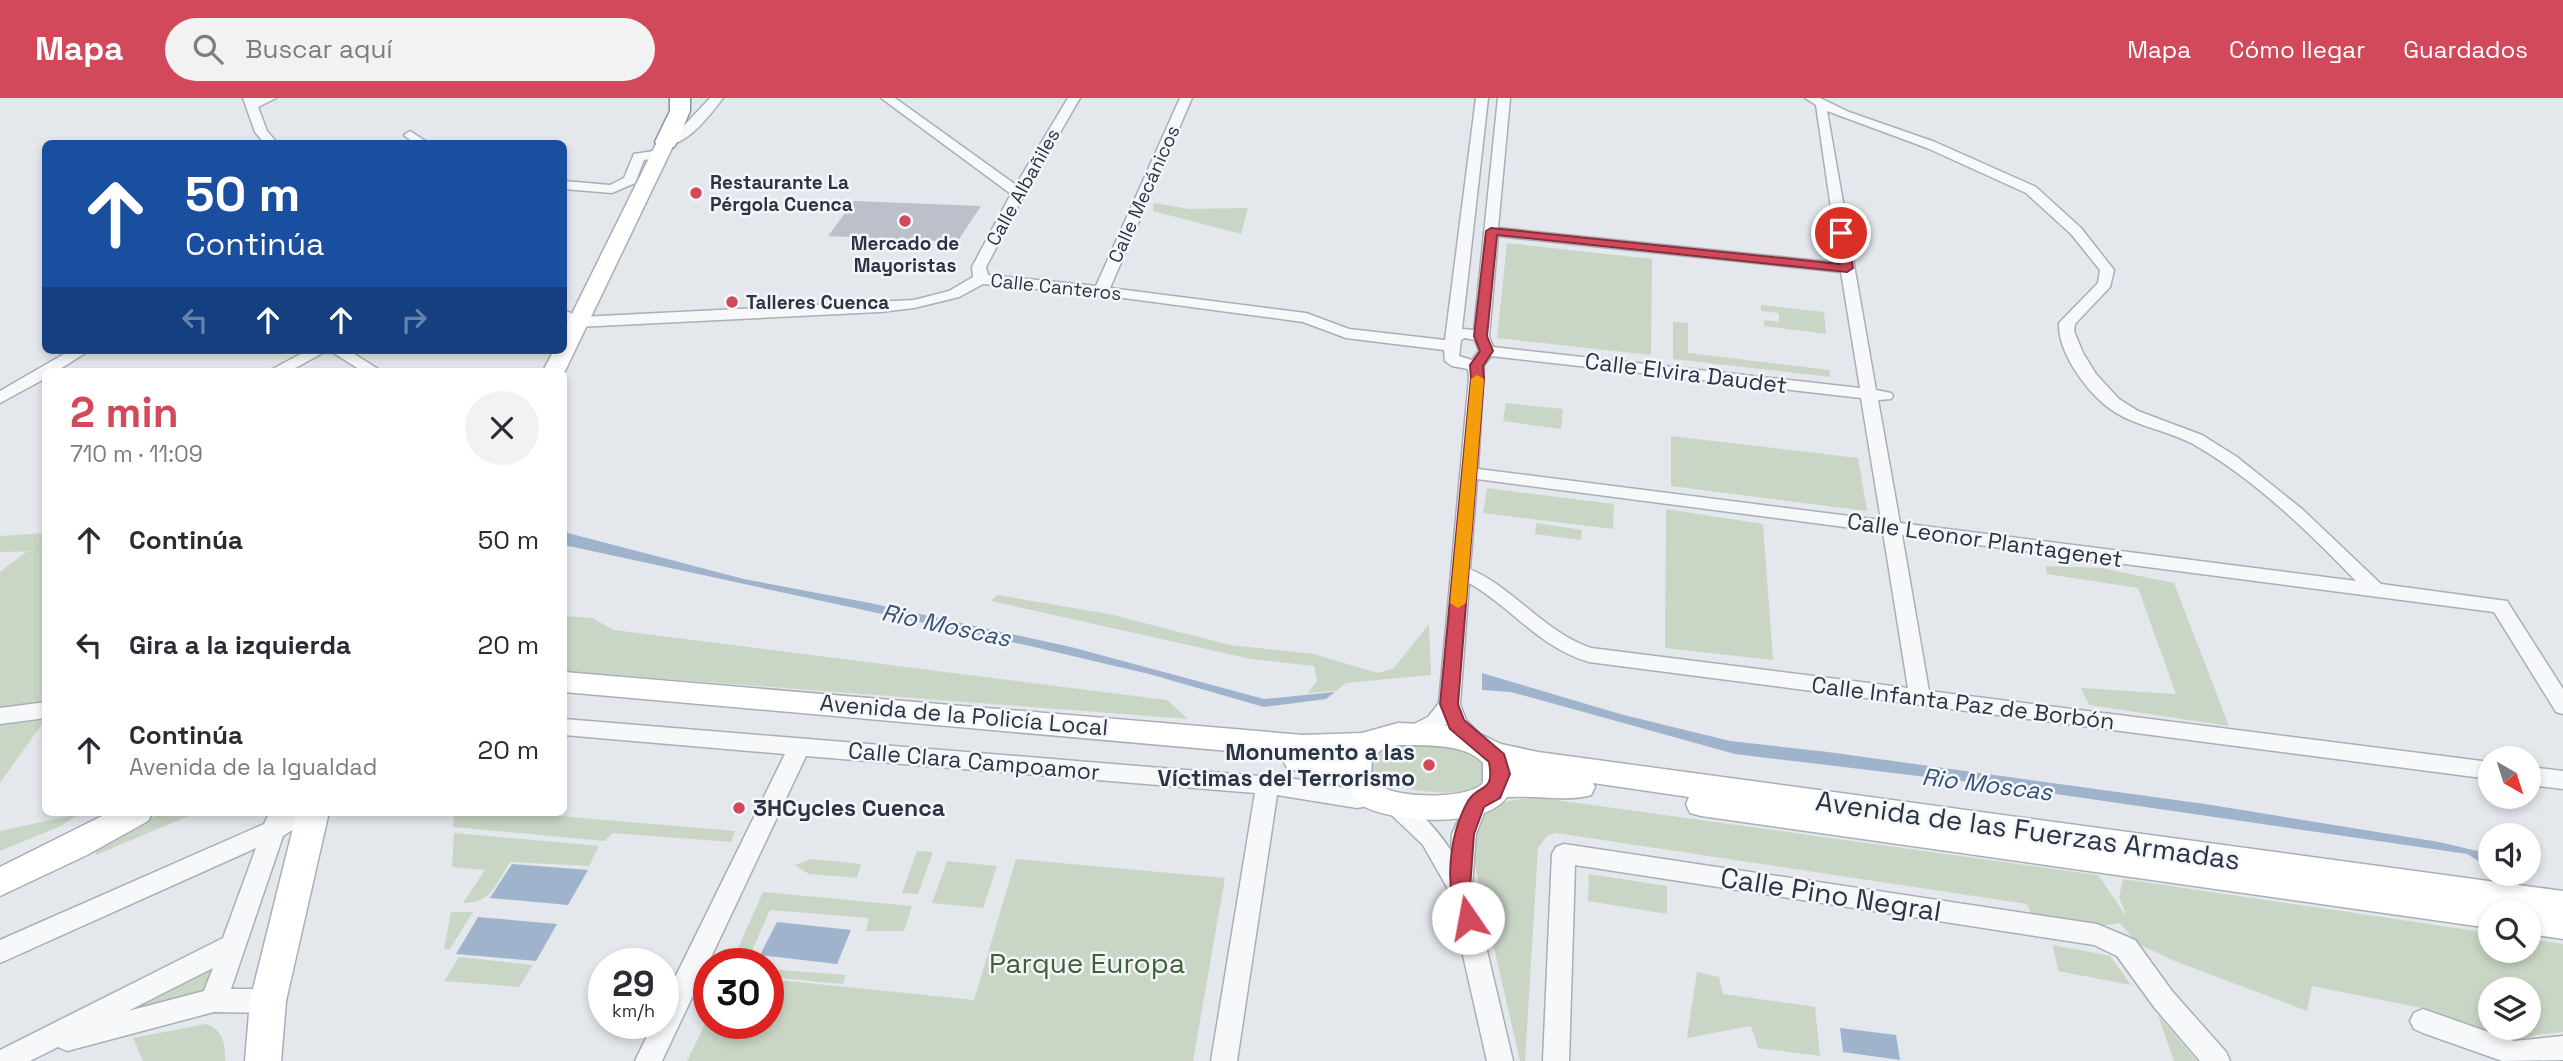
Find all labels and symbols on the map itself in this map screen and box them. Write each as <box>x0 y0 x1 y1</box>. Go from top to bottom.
street label: Calle Mecánicos <box>1102 121 1186 267</box>
street label: Calle Albañiles <box>980 124 1066 250</box>
place label: Restaurante La Pérgola Cuenca <box>710 170 853 217</box>
marker: Restaurante La Pérgola Cuenca <box>688 185 704 201</box>
pin <box>1811 203 1871 263</box>
marker: Mercado de Mayoristas <box>897 213 913 229</box>
place label: Mercado de Mayoristas <box>851 231 959 278</box>
street label: Calle Canteros <box>989 268 1123 306</box>
place label: Talleres Cuenca <box>746 290 889 315</box>
marker: Talleres Cuenca <box>724 294 740 310</box>
street label: Calle Elvira Daudet <box>1583 346 1789 400</box>
street label: Calle Leonor Plantagenet <box>1845 506 2125 574</box>
water label: Rio Moscas <box>879 596 1015 654</box>
street label: Calle Infanta Paz de Borbón <box>1810 670 2116 736</box>
street label: Avenida de la Policía Local <box>819 687 1109 743</box>
street label: Calle Clara Campoamor <box>847 735 1101 787</box>
place label: Monumento a las Víctimas del Terrorismo <box>1157 737 1415 793</box>
north arrow <box>2478 746 2541 808</box>
marker: Monumento a las Víctimas del Terrorismo <box>1421 757 1437 773</box>
water label: Rio Moscas <box>1920 761 2055 808</box>
street label: Avenida de las Fuerzas Armadas <box>1813 782 2243 878</box>
place label: 3HCycles Cuenca <box>753 793 945 823</box>
marker: 3HCycles Cuenca <box>731 800 747 816</box>
street label: Calle Pino Negral <box>1718 859 1944 929</box>
position arrow <box>1431 881 1505 955</box>
park label: Parque Europa <box>989 945 1185 981</box>
speed limit sign: 30 <box>693 948 784 1039</box>

